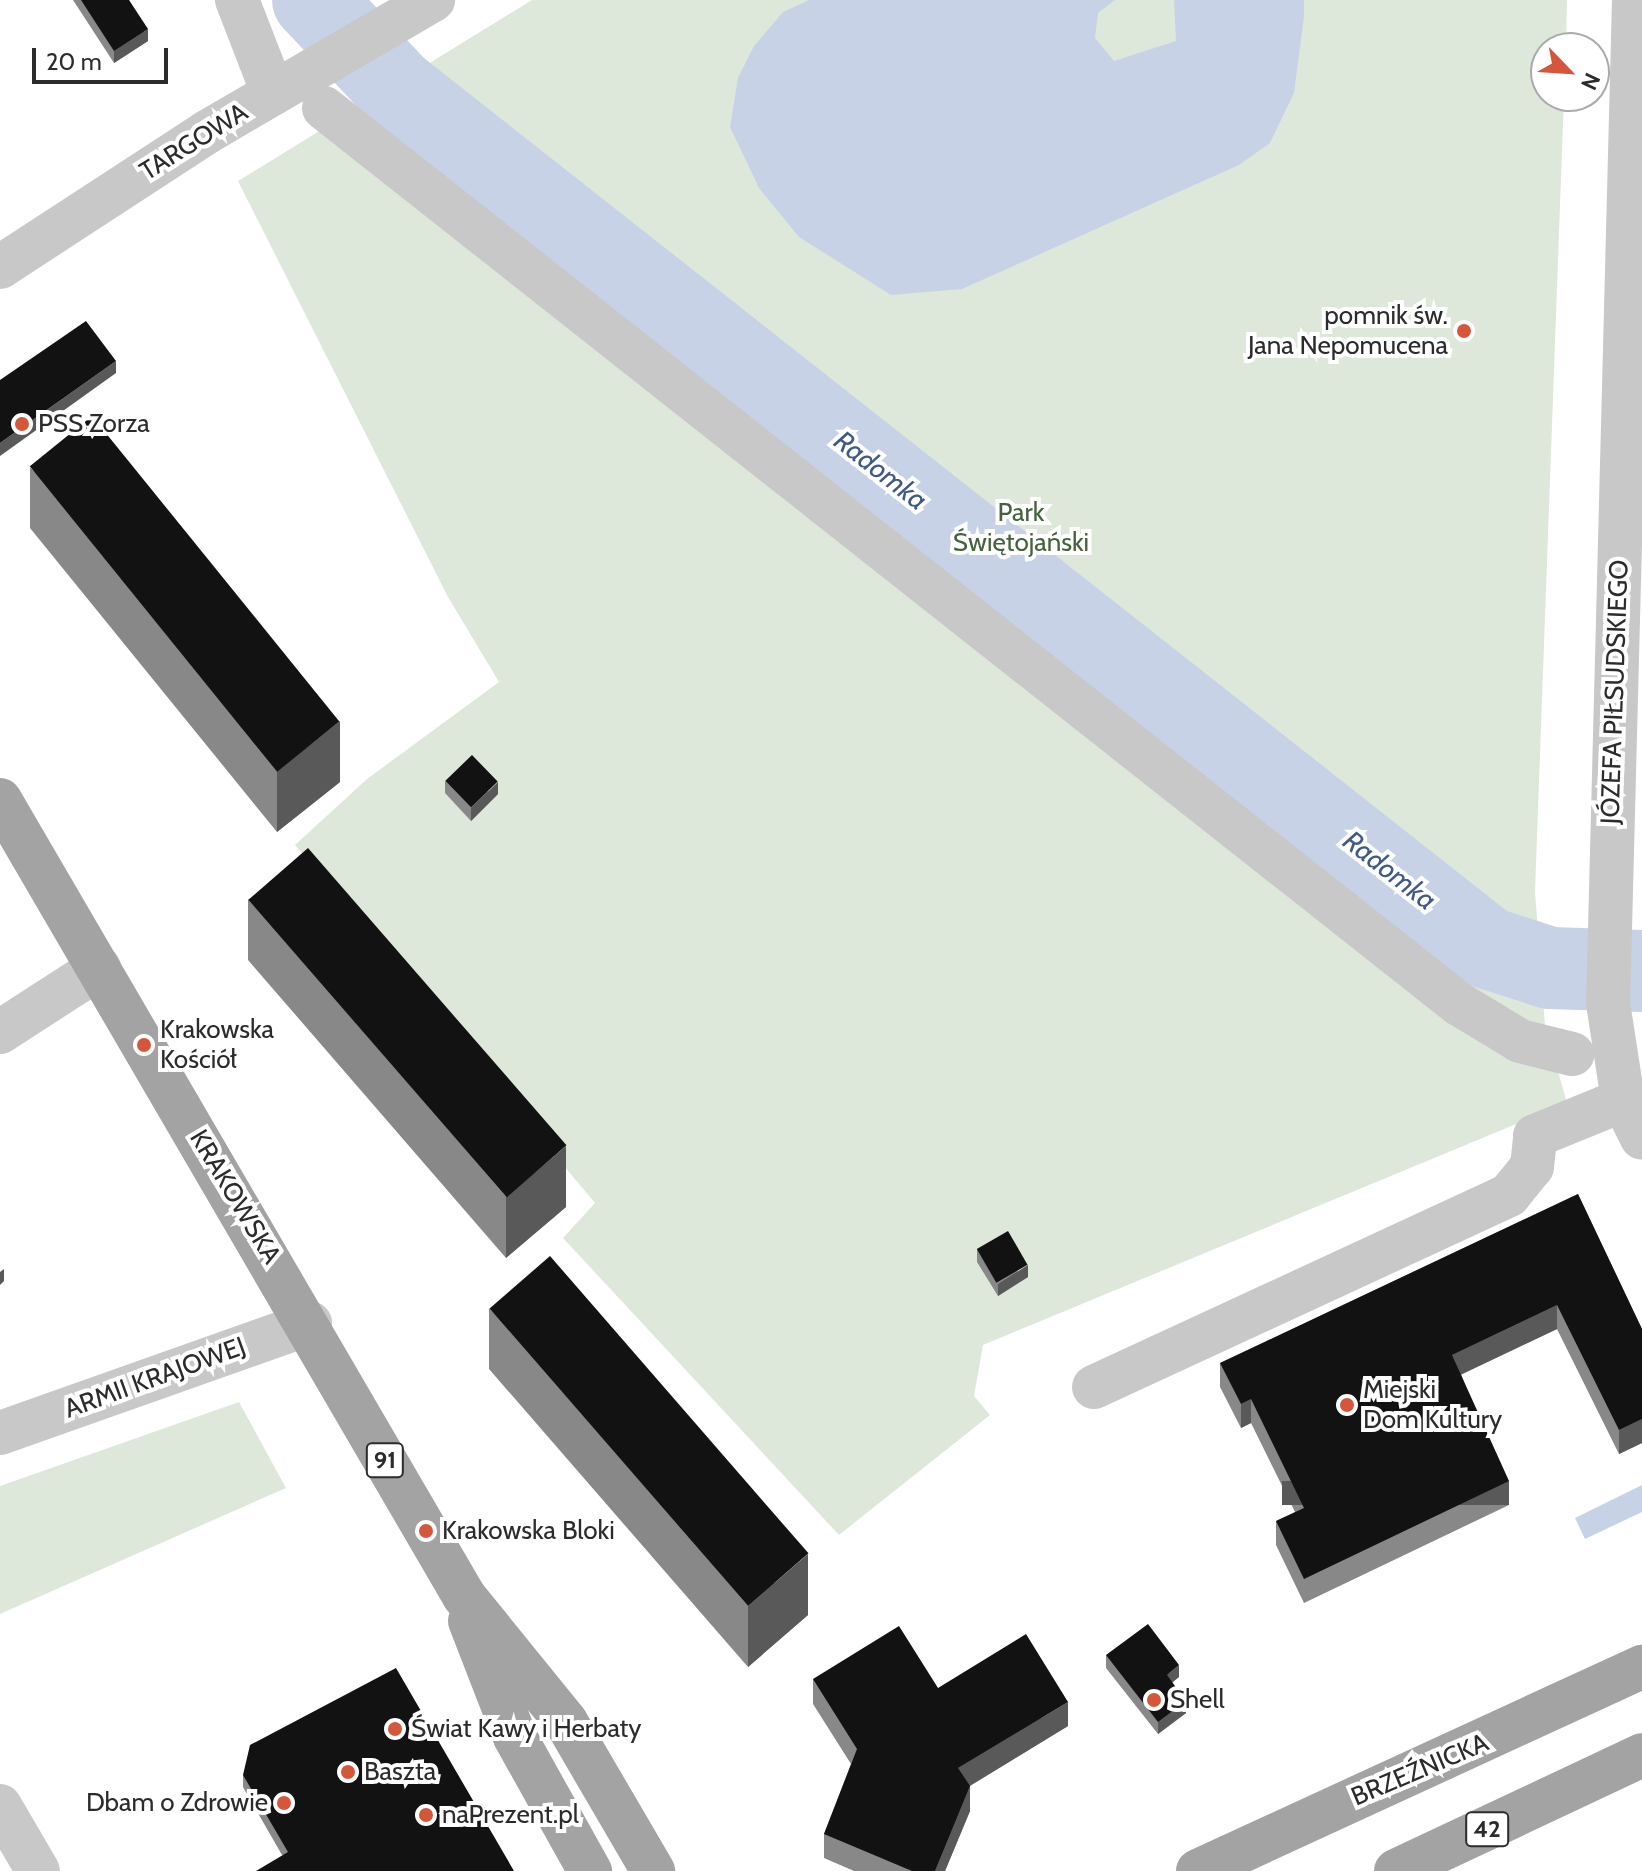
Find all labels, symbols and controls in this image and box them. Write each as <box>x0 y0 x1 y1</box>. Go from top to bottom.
scale bar <box>36 32 172 82</box>
north arrow <box>1530 32 1610 112</box>
text: 20 m <box>46 47 102 76</box>
text: N <box>1575 69 1606 94</box>
street label: TARGOWA <box>134 97 254 187</box>
place label: pomnik św. Jana Nepomucena <box>1248 300 1448 362</box>
marker: pomnik św. Jana Nepomucena <box>1455 322 1473 340</box>
place label: PSS Zorza <box>38 408 150 440</box>
marker: PSS Zorza <box>13 415 31 433</box>
water label: Radomka <box>828 423 934 517</box>
park label: Park Świętojański <box>953 497 1089 558</box>
street label: JÓZEFA PIŁSUDSKIEGO <box>1595 559 1635 825</box>
water label: Radomka <box>1337 823 1443 917</box>
place label: Krakowska Kościół <box>160 1014 274 1076</box>
marker: Krakowska Kościół <box>135 1036 153 1054</box>
street label: KRAKOWSKA <box>183 1124 287 1270</box>
street label: ARMII KRAJOWEJ <box>60 1331 250 1425</box>
place label: Miejski Dom Kultury <box>1363 1374 1502 1436</box>
marker: Miejski Dom Kultury <box>1338 1396 1356 1414</box>
road number: 91 <box>365 1440 405 1480</box>
place label: Krakowska Bloki <box>442 1515 615 1547</box>
marker: Krakowska Bloki <box>417 1522 435 1540</box>
place label: Shell <box>1170 1684 1225 1716</box>
marker: Shell <box>1145 1691 1163 1709</box>
place label: Świat Kawy i Herbaty <box>411 1713 641 1745</box>
marker: Świat Kawy i Herbaty <box>386 1720 404 1738</box>
street label: BRZEŹNICKA <box>1347 1727 1493 1813</box>
place label: Baszta <box>364 1756 436 1788</box>
marker: Baszta <box>339 1763 357 1781</box>
place label: Dbam o Zdrowie <box>86 1787 268 1819</box>
marker: Dbam o Zdrowie <box>275 1794 293 1812</box>
place label: naPrezent.pl <box>442 1799 579 1831</box>
marker: naPrezent.pl <box>417 1806 435 1824</box>
road number: 42 <box>1465 1809 1509 1849</box>

